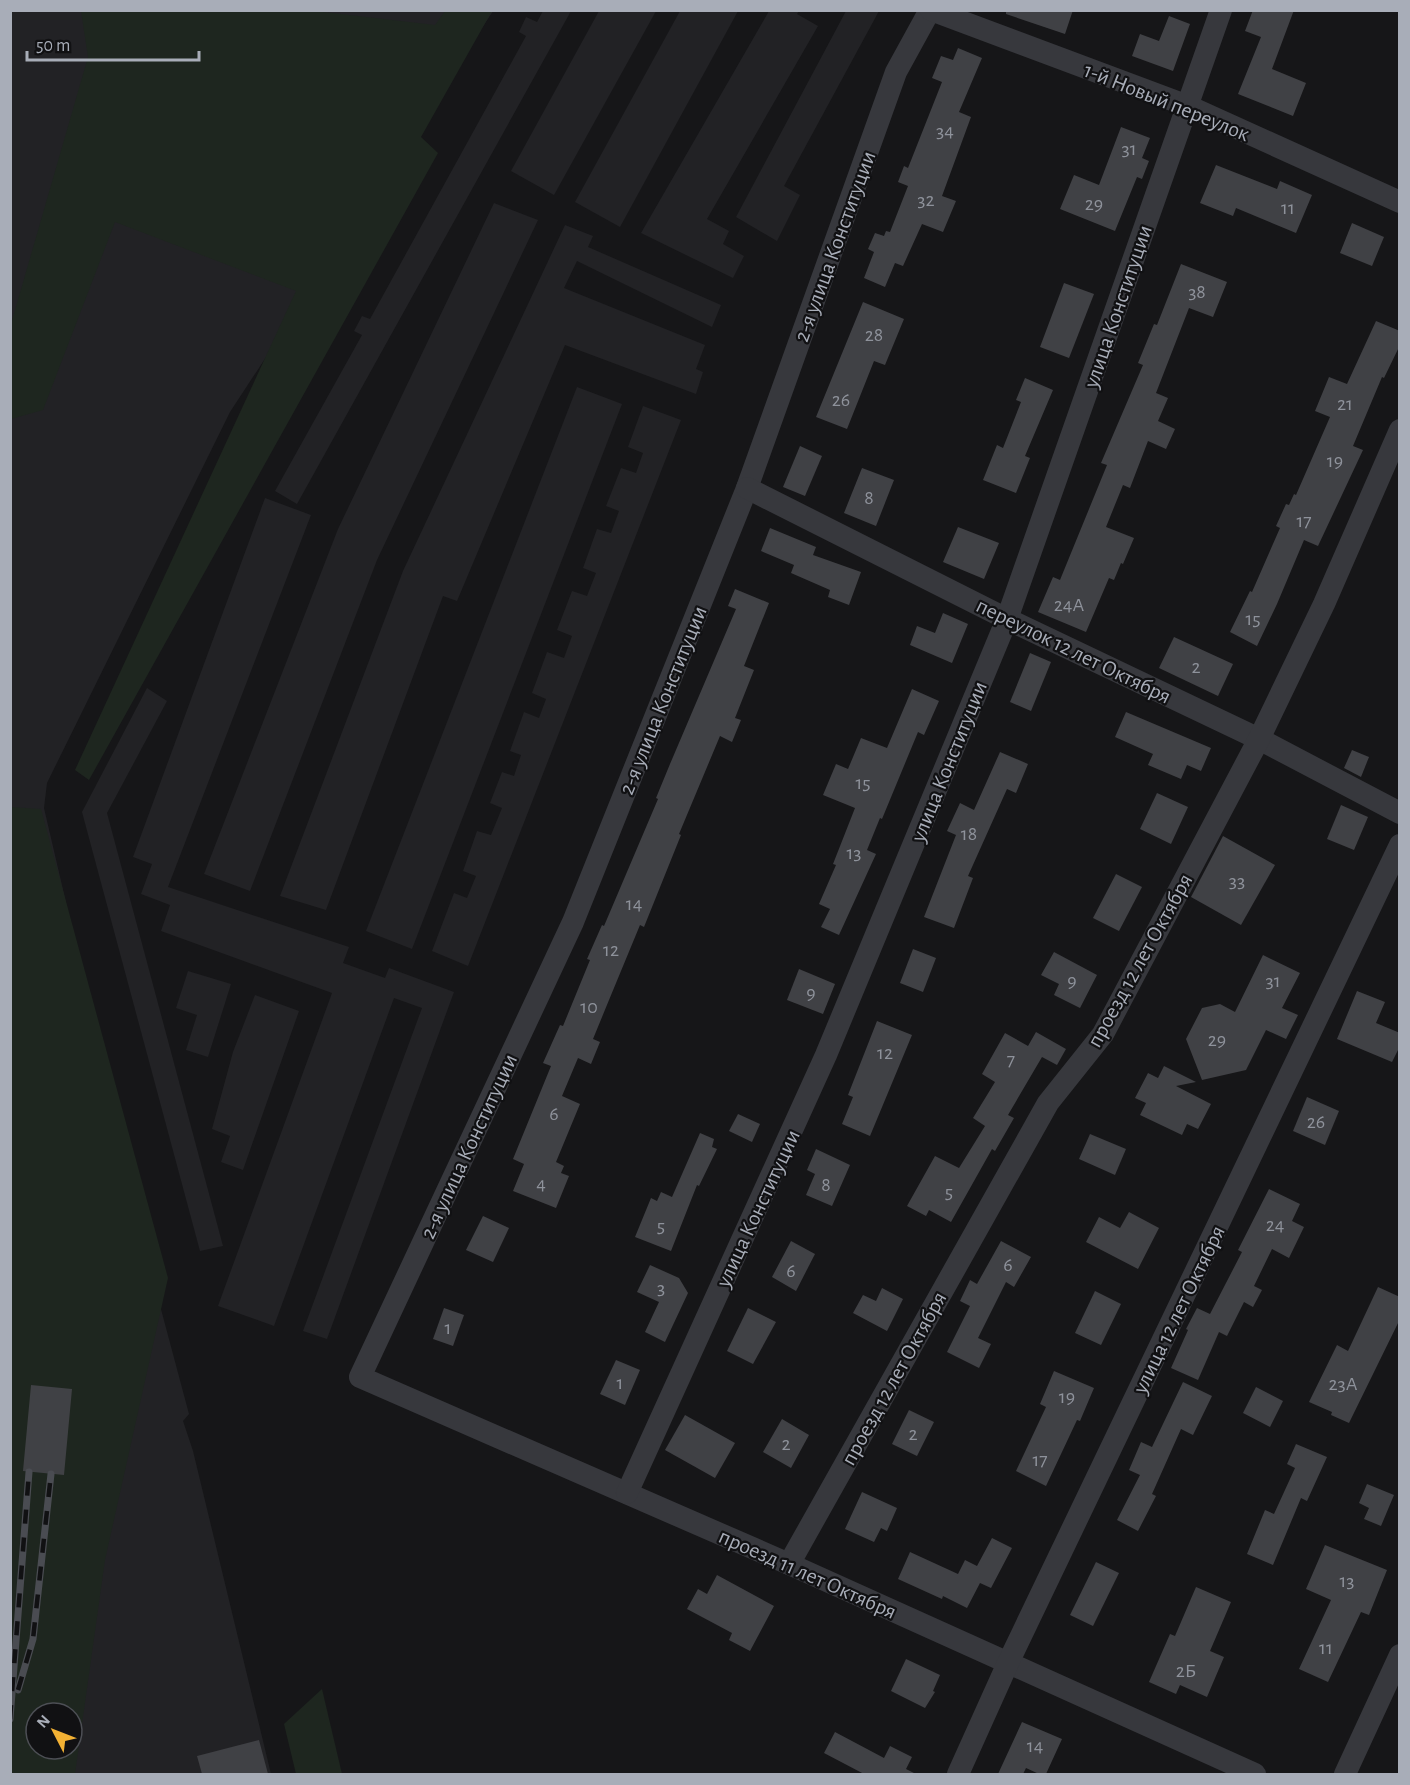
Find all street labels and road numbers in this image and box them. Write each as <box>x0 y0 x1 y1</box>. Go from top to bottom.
street label: 1-й Новый переулок <box>1081 59 1253 145</box>
street label: 2-я улица Конституции <box>790 148 880 345</box>
street label: улица Конституции <box>1079 222 1156 392</box>
street label: переулок 12 лет Октября <box>973 594 1174 708</box>
street label: 2-я улица Конституции <box>615 603 711 798</box>
street label: улица Конституции <box>906 678 991 846</box>
street label: проезд 12 лет Октября <box>1083 870 1197 1051</box>
street label: 2-я улица Конституции <box>416 1051 521 1242</box>
street label: улица Конституции <box>711 1126 804 1291</box>
street label: улица 12 лет Октября <box>1128 1222 1229 1398</box>
street label: проезд 12 лет Октября <box>834 1287 952 1469</box>
street label: проезд 11 лет Октября <box>715 1525 900 1623</box>

